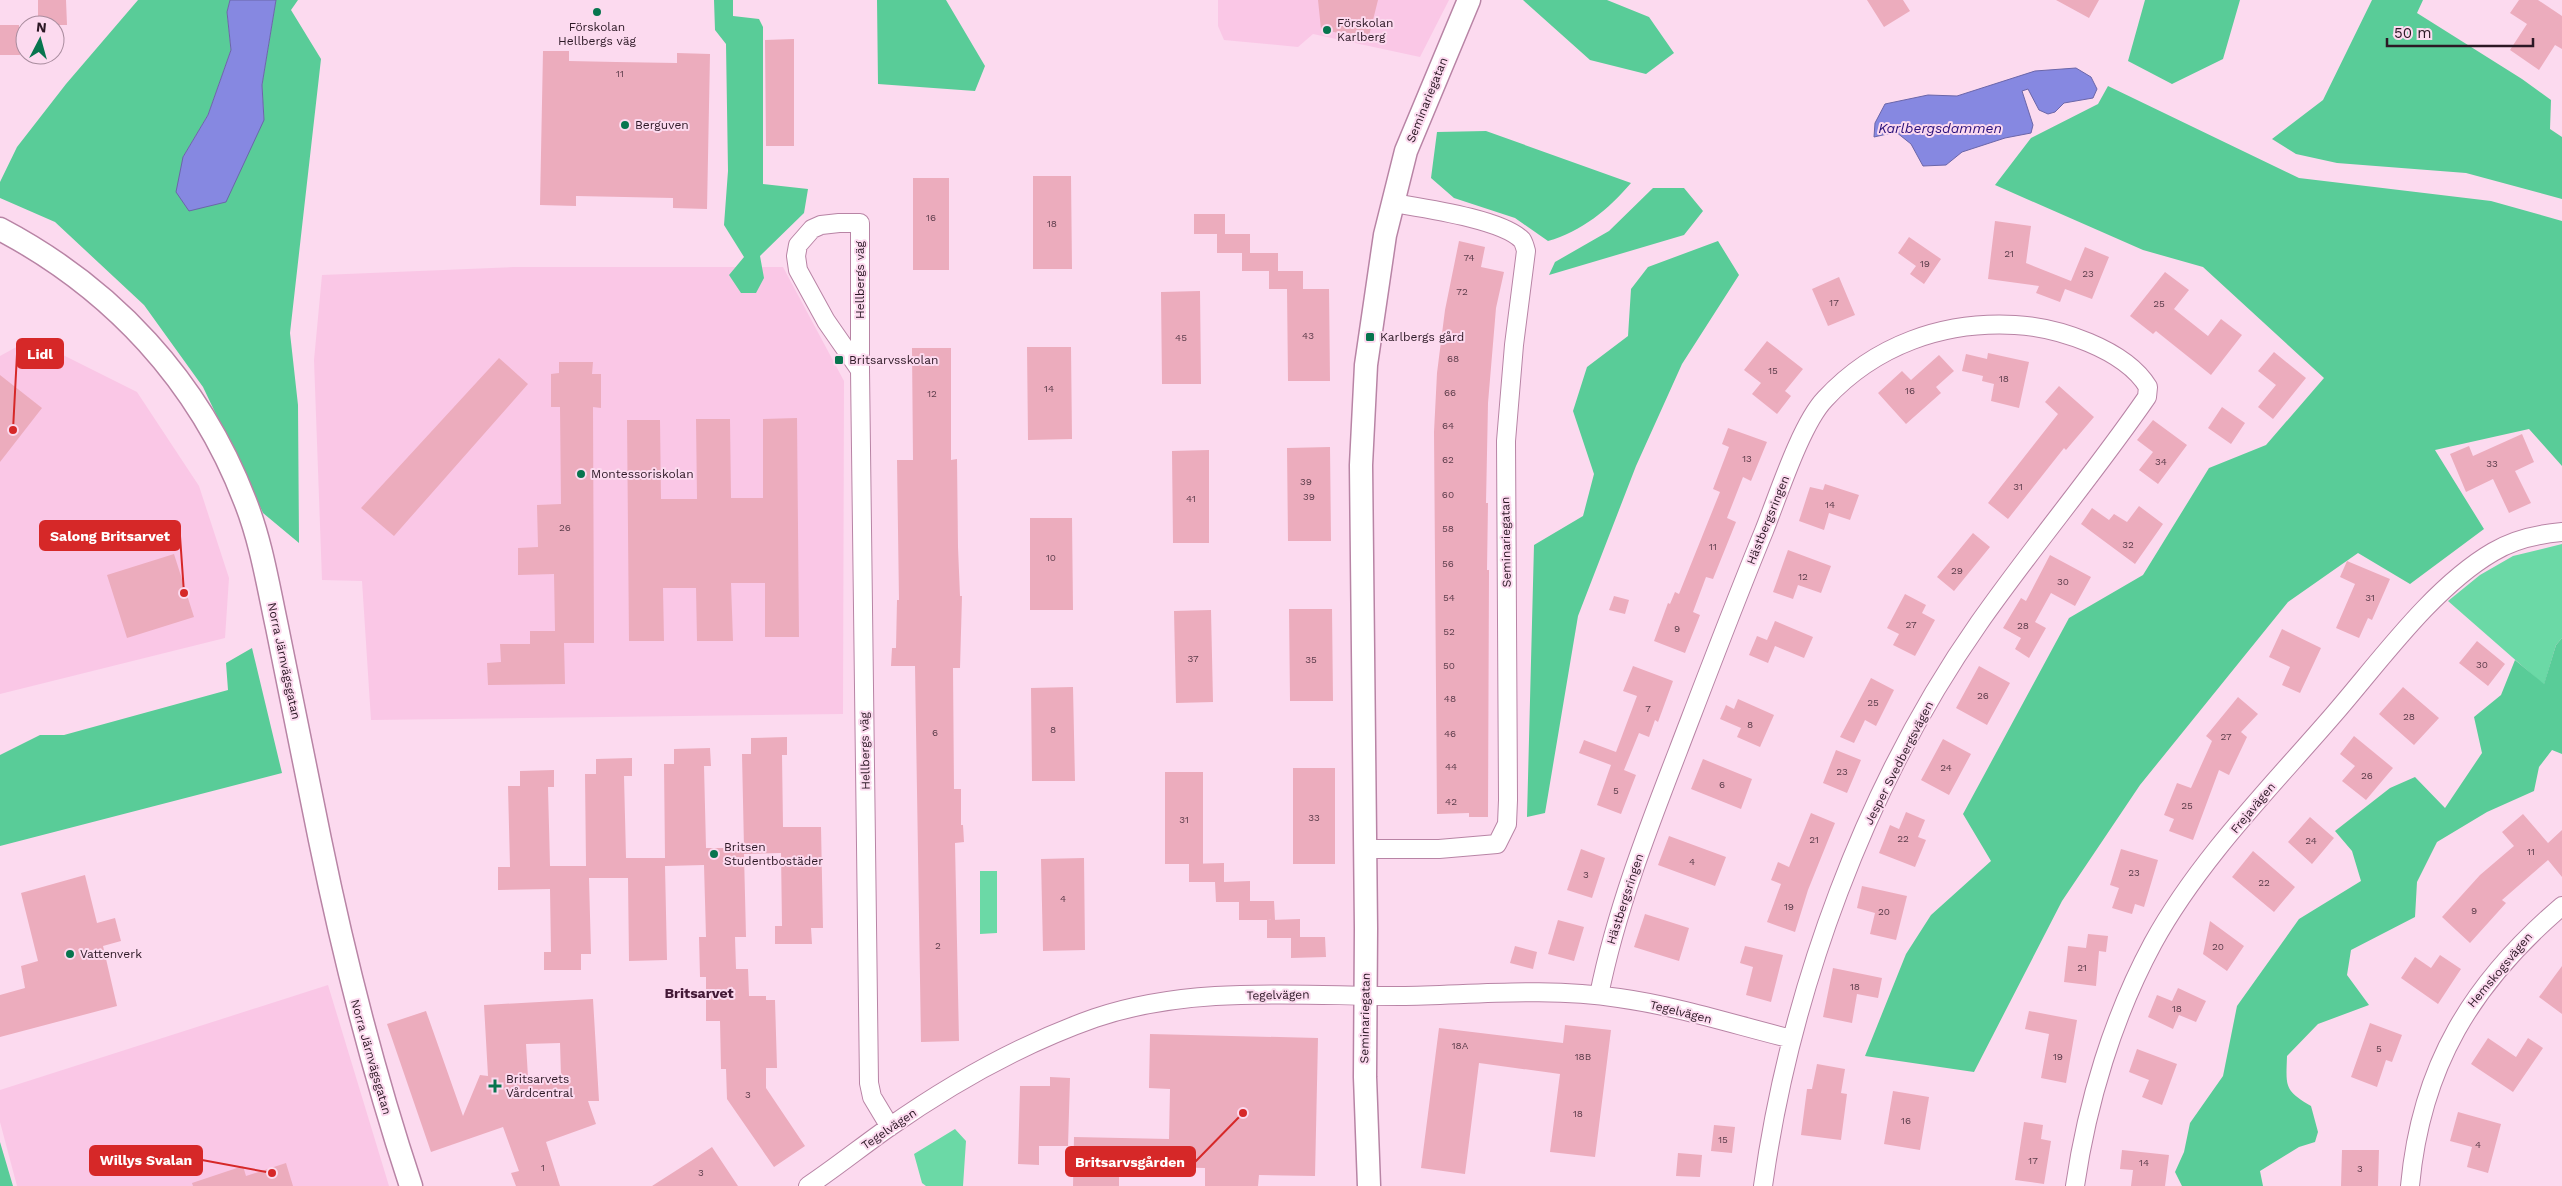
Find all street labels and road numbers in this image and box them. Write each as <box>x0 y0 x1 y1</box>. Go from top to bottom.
street label: Seminariegatan <box>1404 55 1450 145</box>
street label: Hellbergs väg <box>853 240 867 319</box>
street label: Hästbergsringen <box>1744 473 1792 567</box>
street label: Seminariegatan <box>1498 497 1514 587</box>
street label: Norra Järnvägsgatan <box>265 601 303 721</box>
street label: Jesper Svedbergsvägen <box>1862 699 1936 827</box>
street label: Hellbergs väg <box>857 711 873 790</box>
street label: Frejavägen <box>2228 780 2278 836</box>
street label: Hästbergsringen <box>1604 852 1646 946</box>
street label: Hemskogsvägen <box>2465 930 2535 1010</box>
street label: Seminariegatan <box>1357 973 1373 1063</box>
street label: Tegelvägen <box>1246 987 1310 1003</box>
street label: Norra Järnvägsgatan <box>348 998 394 1116</box>
street label: Tegelvägen <box>1649 998 1713 1026</box>
street label: Tegelvägen <box>859 1106 919 1152</box>

